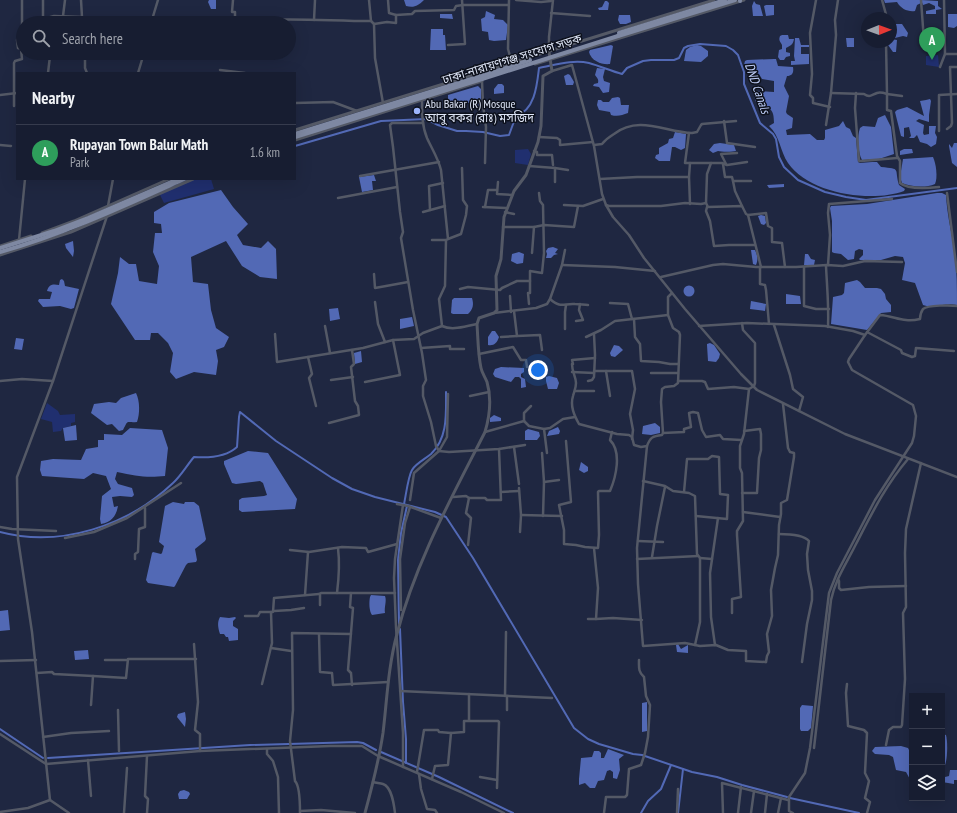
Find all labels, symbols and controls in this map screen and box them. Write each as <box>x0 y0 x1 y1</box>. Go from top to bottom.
north arrow <box>861 12 897 48</box>
search box <box>16 16 296 60</box>
icon: search <box>30 27 52 49</box>
pin: A <box>919 27 945 60</box>
text: Search here <box>62 29 123 48</box>
street label: ঢাকা-নারায়ণগঞ্জ সংযোগ সড়ক <box>439 30 584 87</box>
water label: DND Canals <box>741 60 775 117</box>
text: Nearby <box>32 87 75 109</box>
place label: Abu Bakar (R) Mosque আবু বকর (রাঃ) মসজিদ <box>424 96 534 126</box>
marker: Abu Bakar (R) Mosque আবু বকর (রাঃ) মসজিদ <box>412 106 422 116</box>
text: Rupayan Town Balur Math <box>70 135 208 154</box>
text: A <box>42 144 48 161</box>
text: 1.6 km <box>250 144 280 161</box>
text: Park <box>70 154 89 171</box>
your location <box>528 360 548 380</box>
map controls <box>909 693 945 801</box>
button: + <box>909 693 945 729</box>
button: − <box>909 729 945 765</box>
button: layers <box>909 765 945 801</box>

